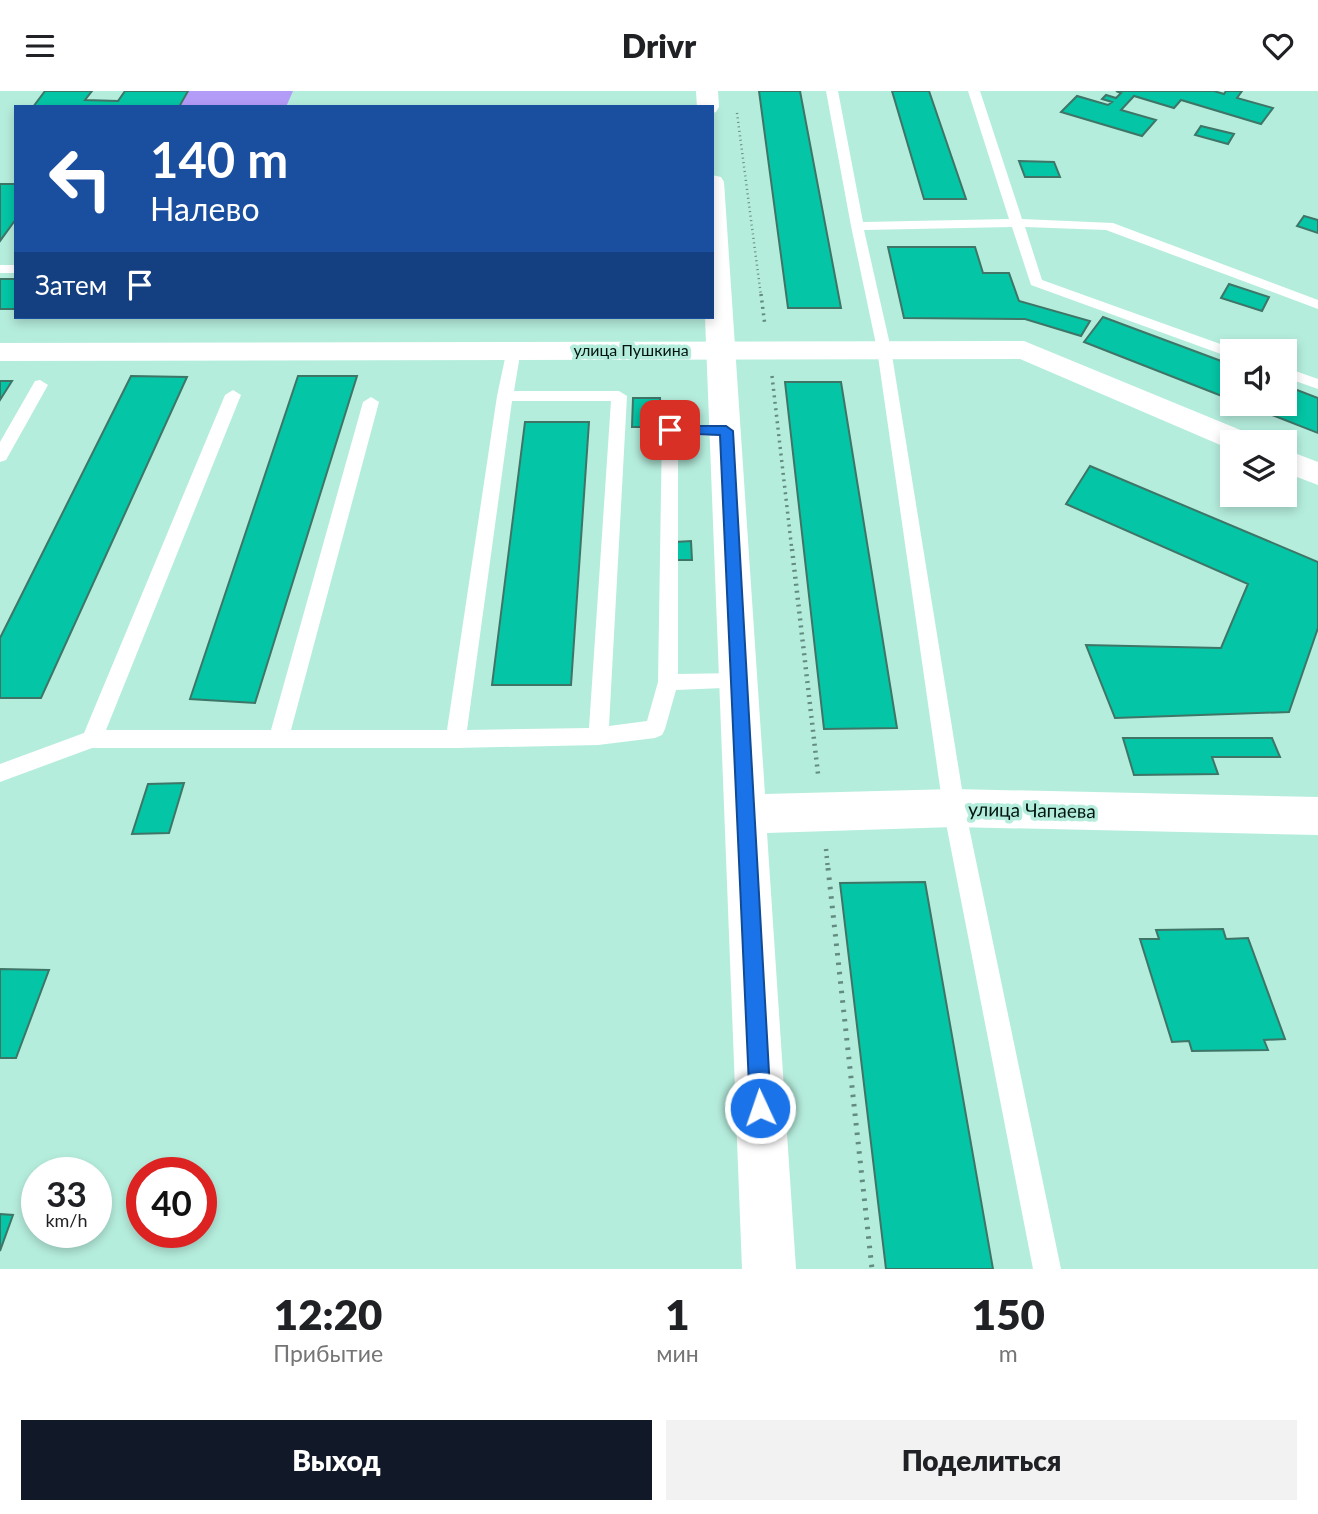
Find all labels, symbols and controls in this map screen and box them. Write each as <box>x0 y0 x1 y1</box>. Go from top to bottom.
text: Drivr <box>622 26 696 65</box>
icon: menu <box>21 27 59 65</box>
icon: heart <box>1259 27 1297 65</box>
text: 140 m <box>150 130 288 188</box>
icon: left <box>35 133 126 224</box>
text: Налево <box>150 189 260 228</box>
icon: arrive <box>121 266 159 304</box>
text: Затем <box>35 269 107 301</box>
map controls <box>1220 339 1297 507</box>
button: sound <box>1220 339 1297 416</box>
street label: улица Пушкина <box>573 340 689 359</box>
pin <box>640 400 700 460</box>
icon: arrive <box>651 411 689 449</box>
button: layers <box>1220 430 1297 507</box>
street label: улица Чапаева <box>968 797 1096 822</box>
position arrow <box>723 1071 797 1145</box>
speed limit sign: 40 <box>126 1157 217 1248</box>
text: 33 <box>46 1172 87 1214</box>
text: km/h <box>45 1209 88 1231</box>
text: 12:20 <box>274 1289 382 1339</box>
text: 1 <box>665 1289 690 1339</box>
text: 150 <box>972 1289 1045 1339</box>
text: Прибытие <box>273 1339 383 1367</box>
text: мин <box>656 1339 699 1367</box>
text: m <box>999 1339 1018 1367</box>
button: Выход <box>21 1420 652 1500</box>
button: Поделиться <box>666 1420 1297 1500</box>

